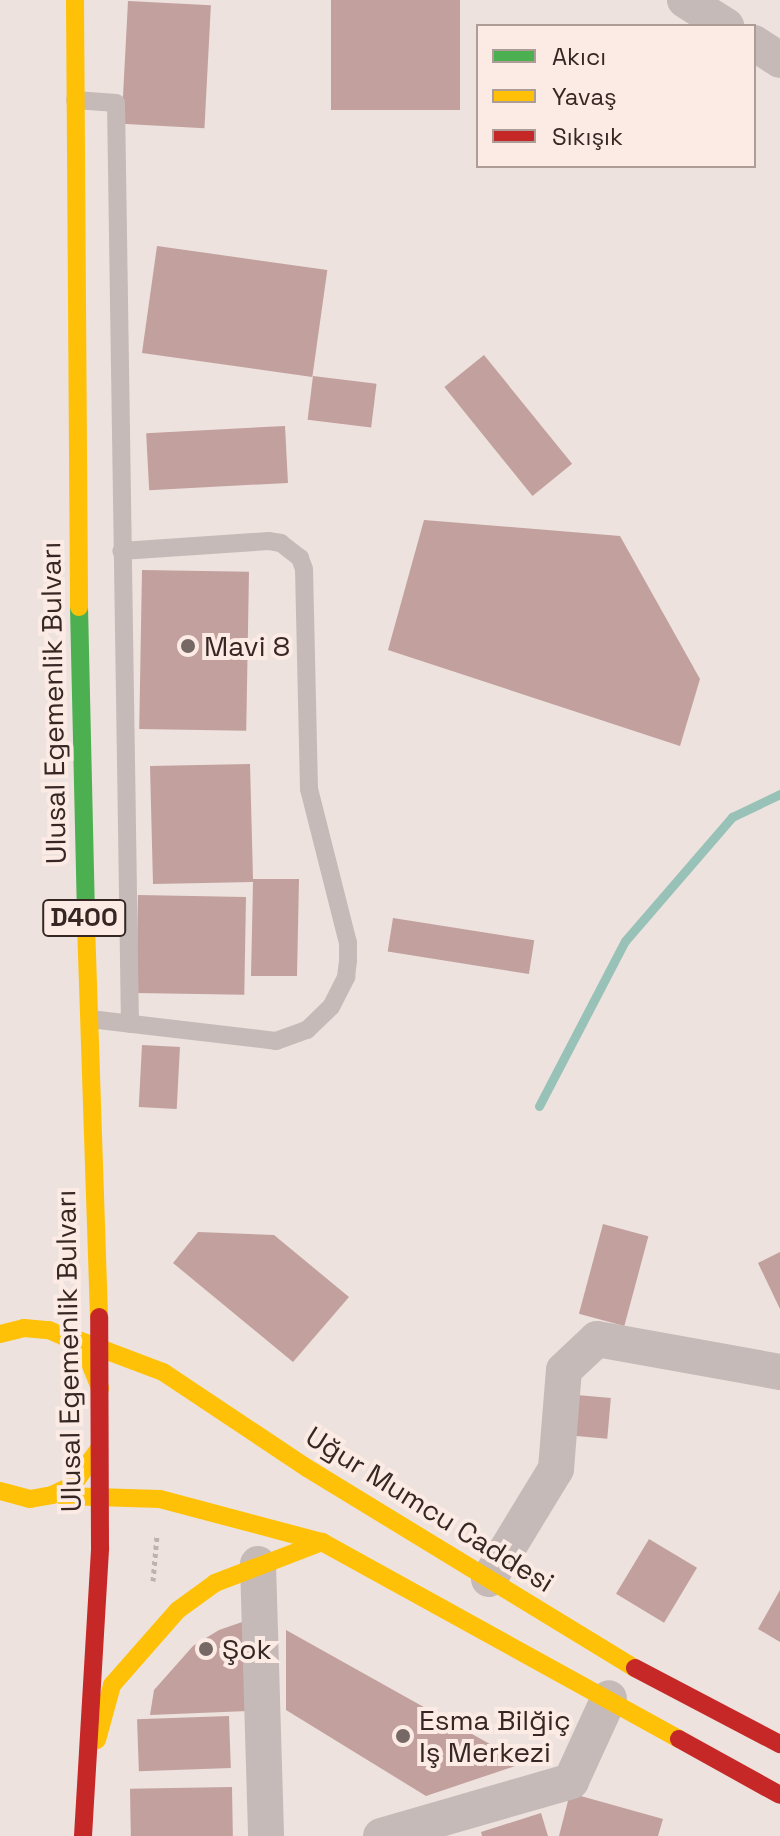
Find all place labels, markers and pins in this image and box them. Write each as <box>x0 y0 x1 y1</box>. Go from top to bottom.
place label: Mavi 8 <box>204 629 290 663</box>
marker: Mavi 8 <box>179 637 197 655</box>
place label: Şok <box>222 1632 272 1666</box>
marker: Şok <box>197 1640 215 1658</box>
place label: Esma Bilğiç Iş Merkezi <box>419 1703 571 1769</box>
marker: Esma Bilğiç Iş Merkezi <box>394 1727 412 1745</box>

